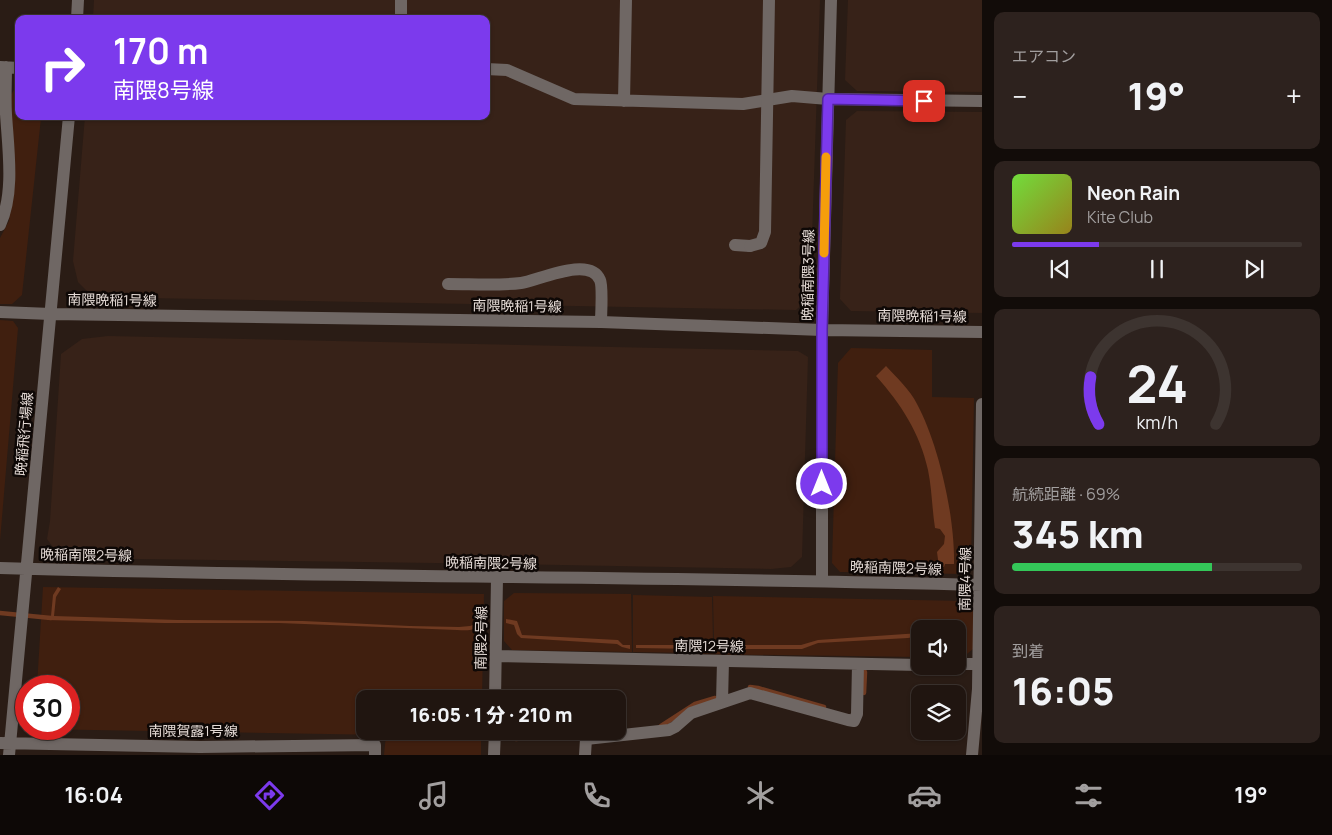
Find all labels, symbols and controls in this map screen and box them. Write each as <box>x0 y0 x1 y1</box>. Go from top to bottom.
text: 170 m <box>113 27 209 75</box>
icon: right <box>30 35 95 100</box>
text: エアコン <box>1012 45 1076 67</box>
text: 19° <box>1127 69 1185 121</box>
text: 南隈8号線 <box>113 75 214 105</box>
text: − <box>1012 77 1027 115</box>
text: + <box>1286 77 1302 115</box>
pin <box>903 80 945 122</box>
icon: arrive <box>910 87 938 115</box>
text: Neon Rain <box>1087 180 1180 206</box>
text: Kite Club <box>1087 206 1153 228</box>
street label: 晩稲南隈3号線 <box>797 229 818 321</box>
icon: previous <box>1046 255 1074 283</box>
icon: pause <box>1143 255 1171 283</box>
icon: next <box>1240 255 1268 283</box>
street label: 南隈晩稲1号線 <box>67 289 157 310</box>
street label: 南隈晩稲1号線 <box>472 295 562 316</box>
street label: 南隈晩稲1号線 <box>877 305 967 326</box>
text: 24 <box>1126 348 1188 419</box>
street label: 晩稲飛行場線 <box>10 391 37 477</box>
text: km/h <box>1136 410 1178 434</box>
position arrow <box>795 457 847 509</box>
text: 航続距離 · 69% <box>1012 483 1120 505</box>
text: 345 km <box>1012 507 1144 559</box>
street label: 晩稲南隈2号線 <box>40 544 132 565</box>
street label: 南隈4号線 <box>954 547 975 611</box>
street label: 晩稲南隈2号線 <box>445 552 537 573</box>
street label: 晩稲南隈2号線 <box>850 556 942 579</box>
street label: 南隈2号線 <box>470 606 491 670</box>
map controls <box>911 620 966 740</box>
button: sound <box>911 620 966 675</box>
street label: 南隈12号線 <box>674 635 744 656</box>
text: 到着 <box>1012 640 1044 662</box>
text: 16:05 <box>1012 664 1114 716</box>
speed limit sign: 30 <box>15 675 80 740</box>
button: layers <box>911 685 966 740</box>
text: 16:05 · 1 分 · 210 m <box>410 702 572 728</box>
street label: 南隈賀露1号線 <box>148 721 238 740</box>
icon: directions <box>252 778 287 813</box>
icon: music <box>416 778 451 813</box>
icon: phone <box>579 778 614 813</box>
icon: climate <box>743 778 778 813</box>
icon: car <box>907 778 942 813</box>
icon: filters <box>1071 778 1106 813</box>
text: 16:04 <box>64 780 123 810</box>
text: 19° <box>1234 780 1268 810</box>

